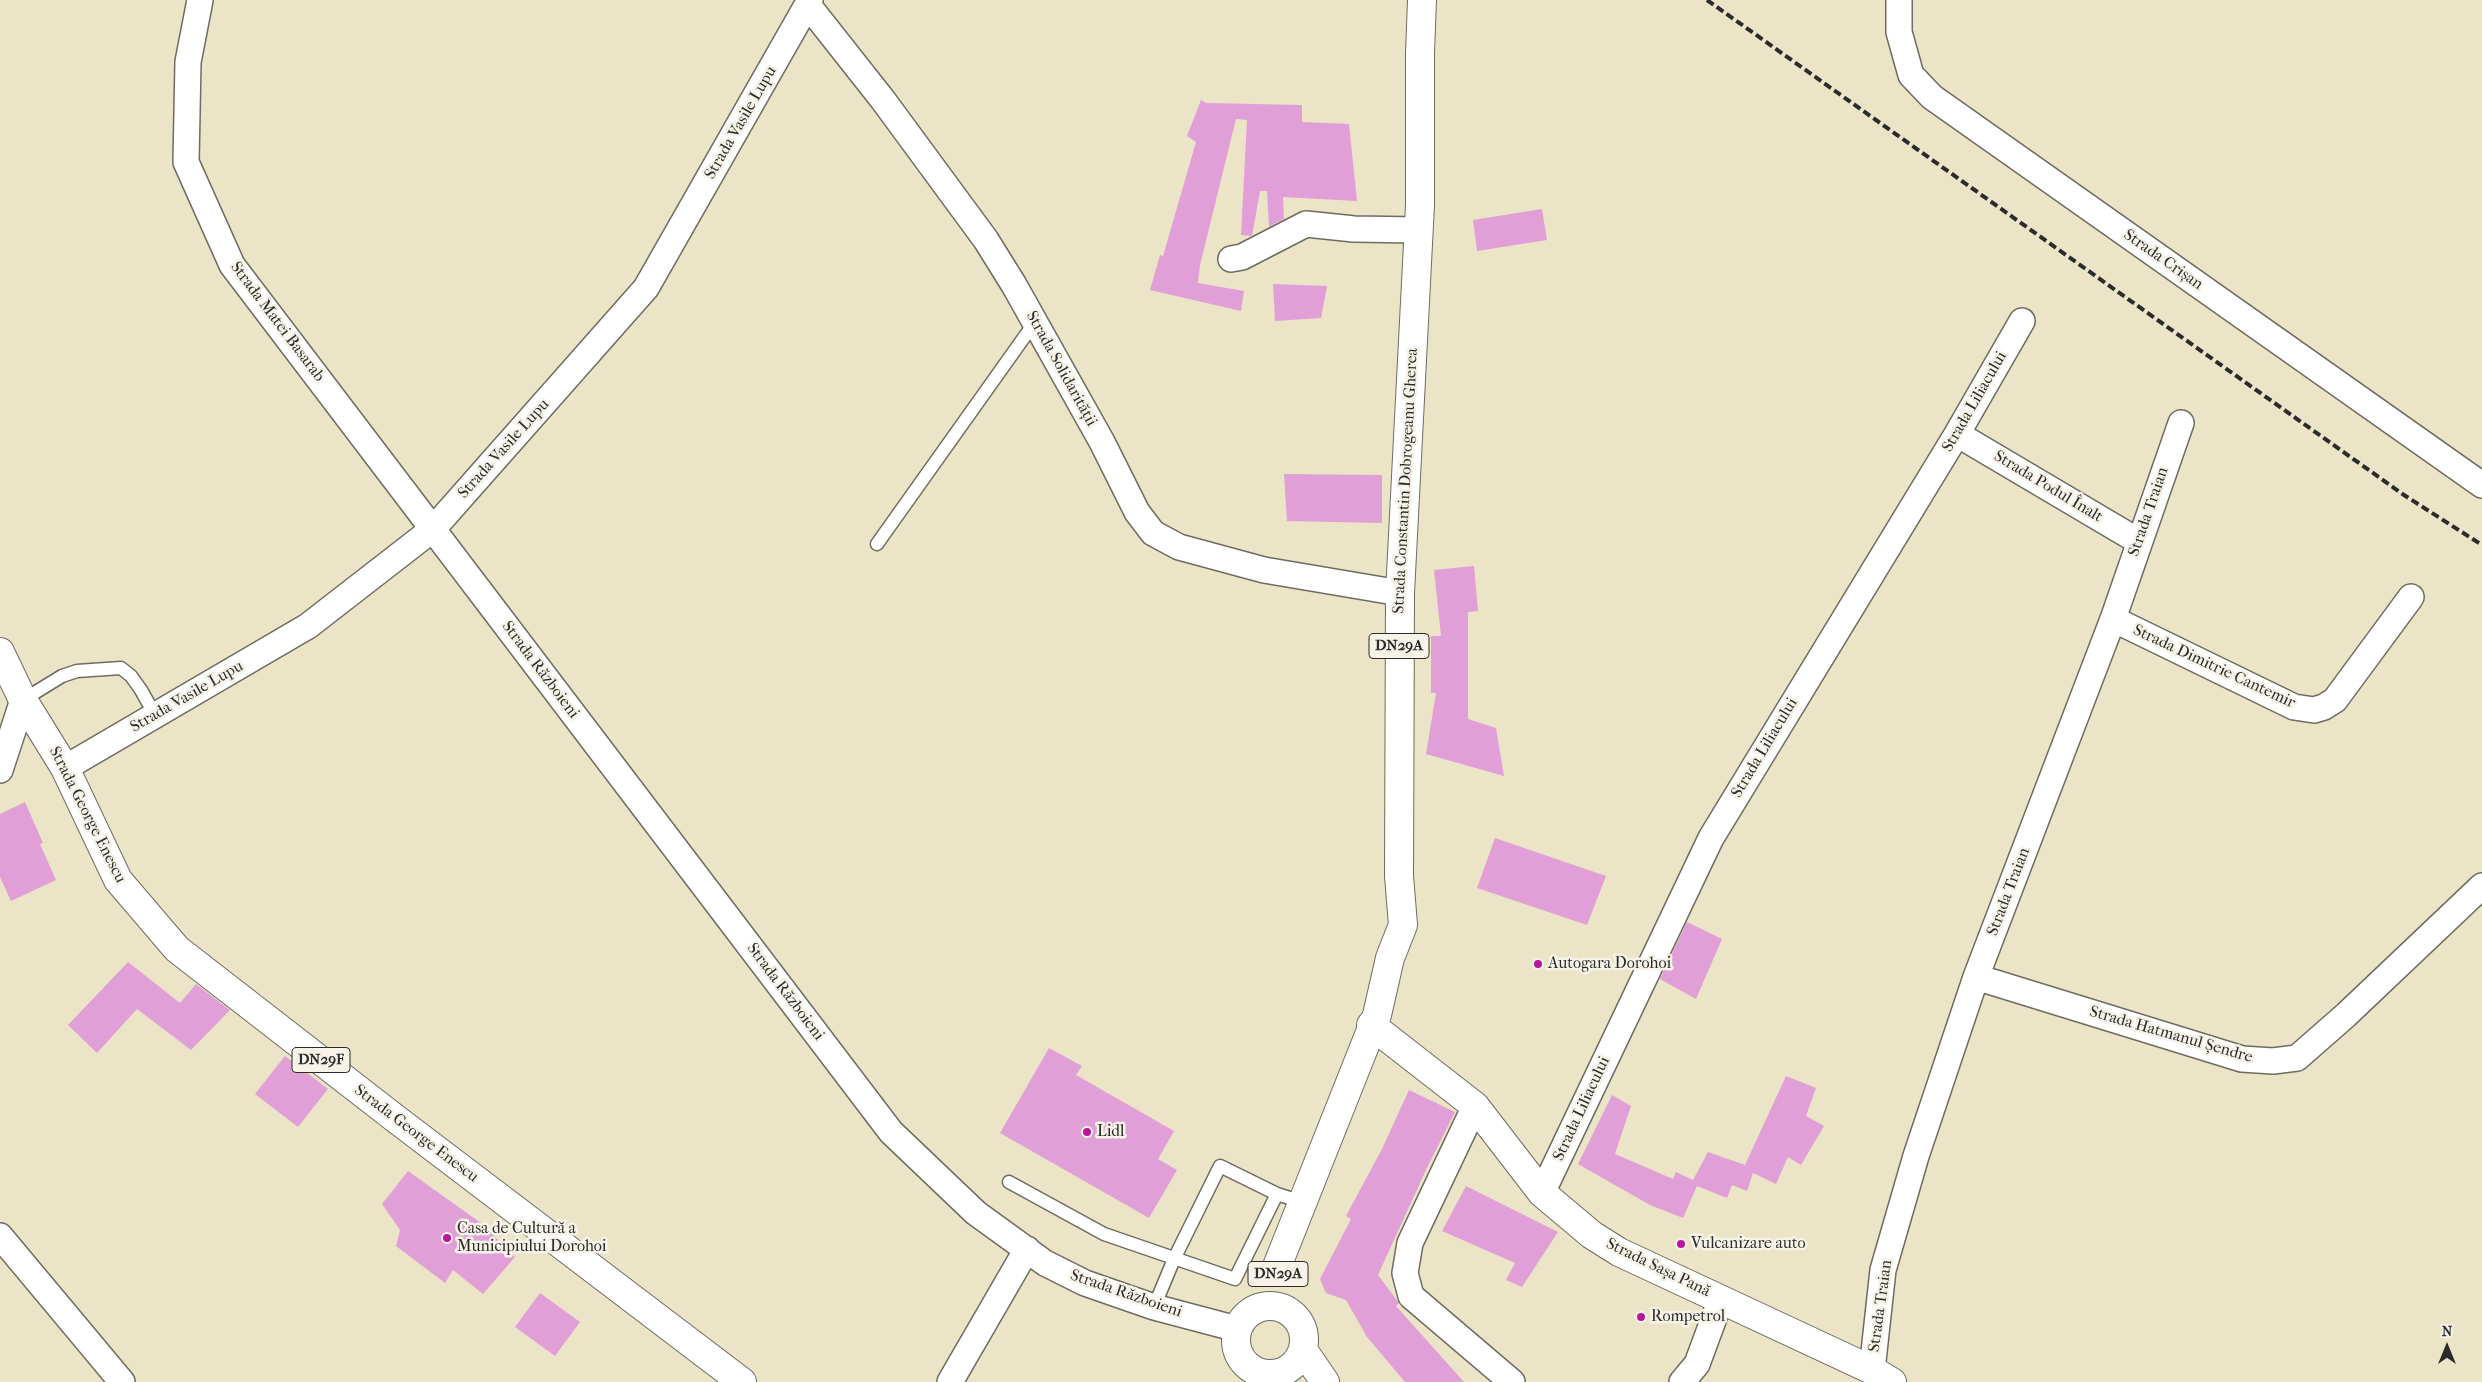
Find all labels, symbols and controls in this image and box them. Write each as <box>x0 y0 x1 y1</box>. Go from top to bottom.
street label: Strada Vasile Lupu <box>701 63 781 183</box>
street label: Strada Crișan <box>2120 226 2206 294</box>
street label: Strada Matei Basarab <box>226 258 328 386</box>
street label: Strada Solidarității <box>1021 308 1101 430</box>
street label: Strada Constantin Dobrogeanu Gherea <box>1389 348 1423 614</box>
street label: Strada Liliacului <box>1938 348 2012 456</box>
street label: Strada Vasile Lupu <box>454 395 554 503</box>
street label: Strada Podul Înalt <box>1990 447 2106 527</box>
street label: Strada Traian <box>2125 465 2173 559</box>
street label: Strada Războieni <box>497 618 583 722</box>
street label: Strada Dimitrie Cantemir <box>2130 621 2298 713</box>
road number: DN29A <box>1369 634 1429 658</box>
street label: Strada Vasile Lupu <box>127 657 247 737</box>
street label: Strada Liliacului <box>1728 695 1802 801</box>
street label: Strada George Enescu <box>44 744 130 886</box>
street label: Strada Traian <box>1983 845 2035 939</box>
street label: Strada Războieni <box>742 940 828 1044</box>
place label: Autogara Dorohoi <box>1548 954 1671 974</box>
marker: Autogara Dorohoi <box>1532 958 1544 970</box>
street label: Strada Hatmanul Șendre <box>2087 1002 2255 1068</box>
road number: DN29F <box>292 1048 350 1072</box>
street label: Strada Liliacului <box>1549 1054 1615 1164</box>
street label: Strada George Enescu <box>350 1081 482 1187</box>
place label: Lidl <box>1097 1122 1124 1142</box>
marker: Lidl <box>1081 1126 1093 1138</box>
place label: Casa de Cultură a Municipiului Dorohoi <box>457 1219 607 1257</box>
marker: Casa de Cultură a Municipiului Dorohoi <box>441 1232 453 1244</box>
street label: Strada Sașa Pană <box>1603 1234 1713 1302</box>
place label: Vulcanizare auto <box>1691 1234 1806 1254</box>
marker: Vulcanizare auto <box>1675 1238 1687 1250</box>
street label: Strada Traian <box>1865 1259 1897 1353</box>
road number: DN29A <box>1248 1262 1308 1286</box>
street label: Strada Războieni <box>1068 1266 1184 1322</box>
place label: Rompetrol <box>1651 1307 1725 1327</box>
marker: Rompetrol <box>1635 1311 1647 1323</box>
north arrow <box>2422 1322 2472 1372</box>
text: N <box>2442 1323 2452 1340</box>

